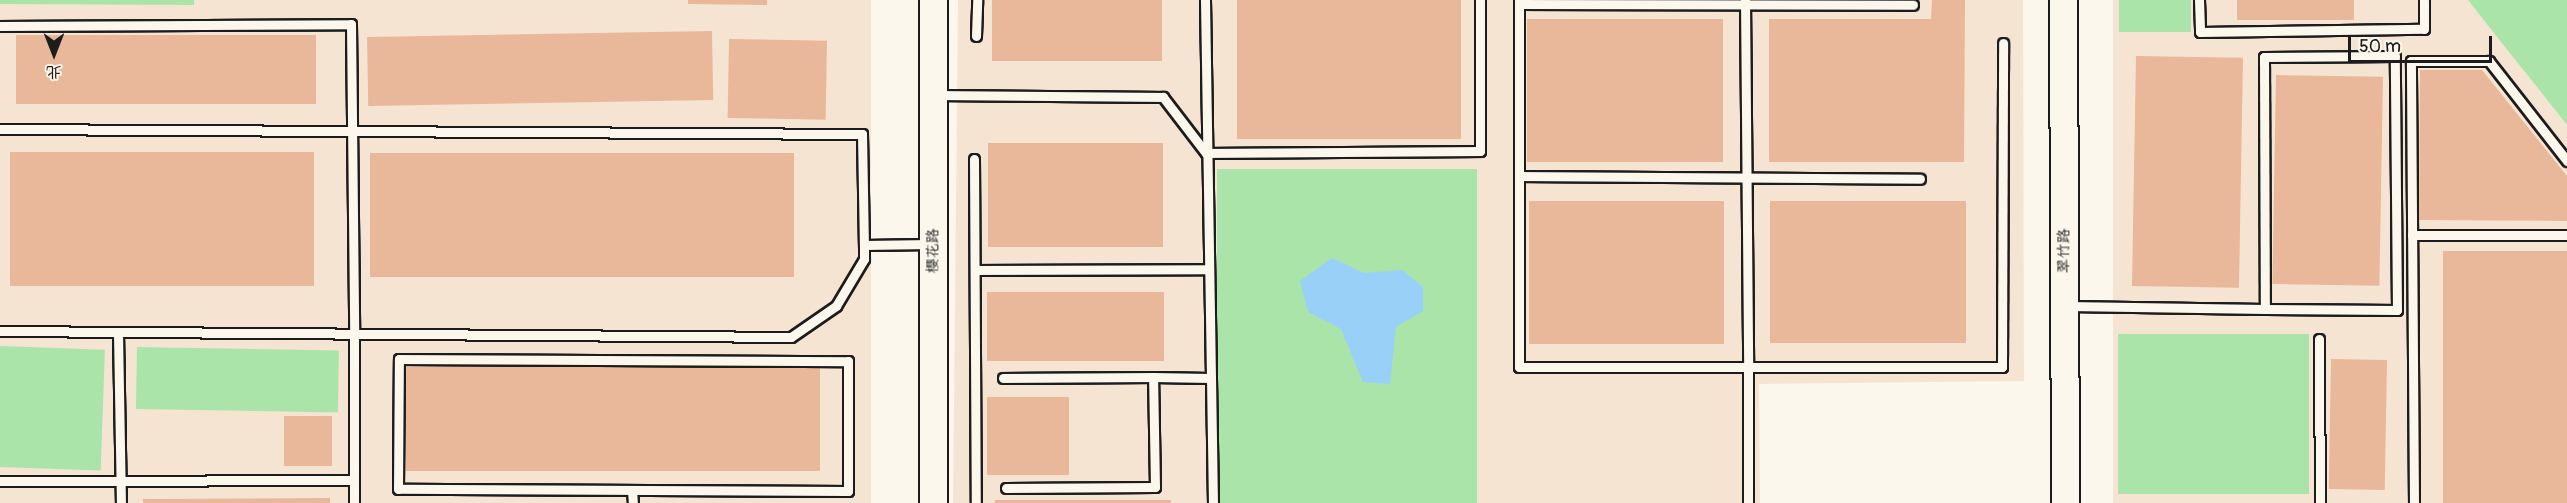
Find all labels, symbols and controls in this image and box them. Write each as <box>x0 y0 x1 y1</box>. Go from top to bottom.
north arrow <box>24 24 84 84</box>
scale bar <box>2351 24 2495 62</box>
text: 50 m <box>2359 35 2401 58</box>
text: 北 <box>46 62 62 82</box>
street label: 樱花路 <box>924 229 942 273</box>
street label: 翠竹路 <box>2055 229 2073 273</box>

